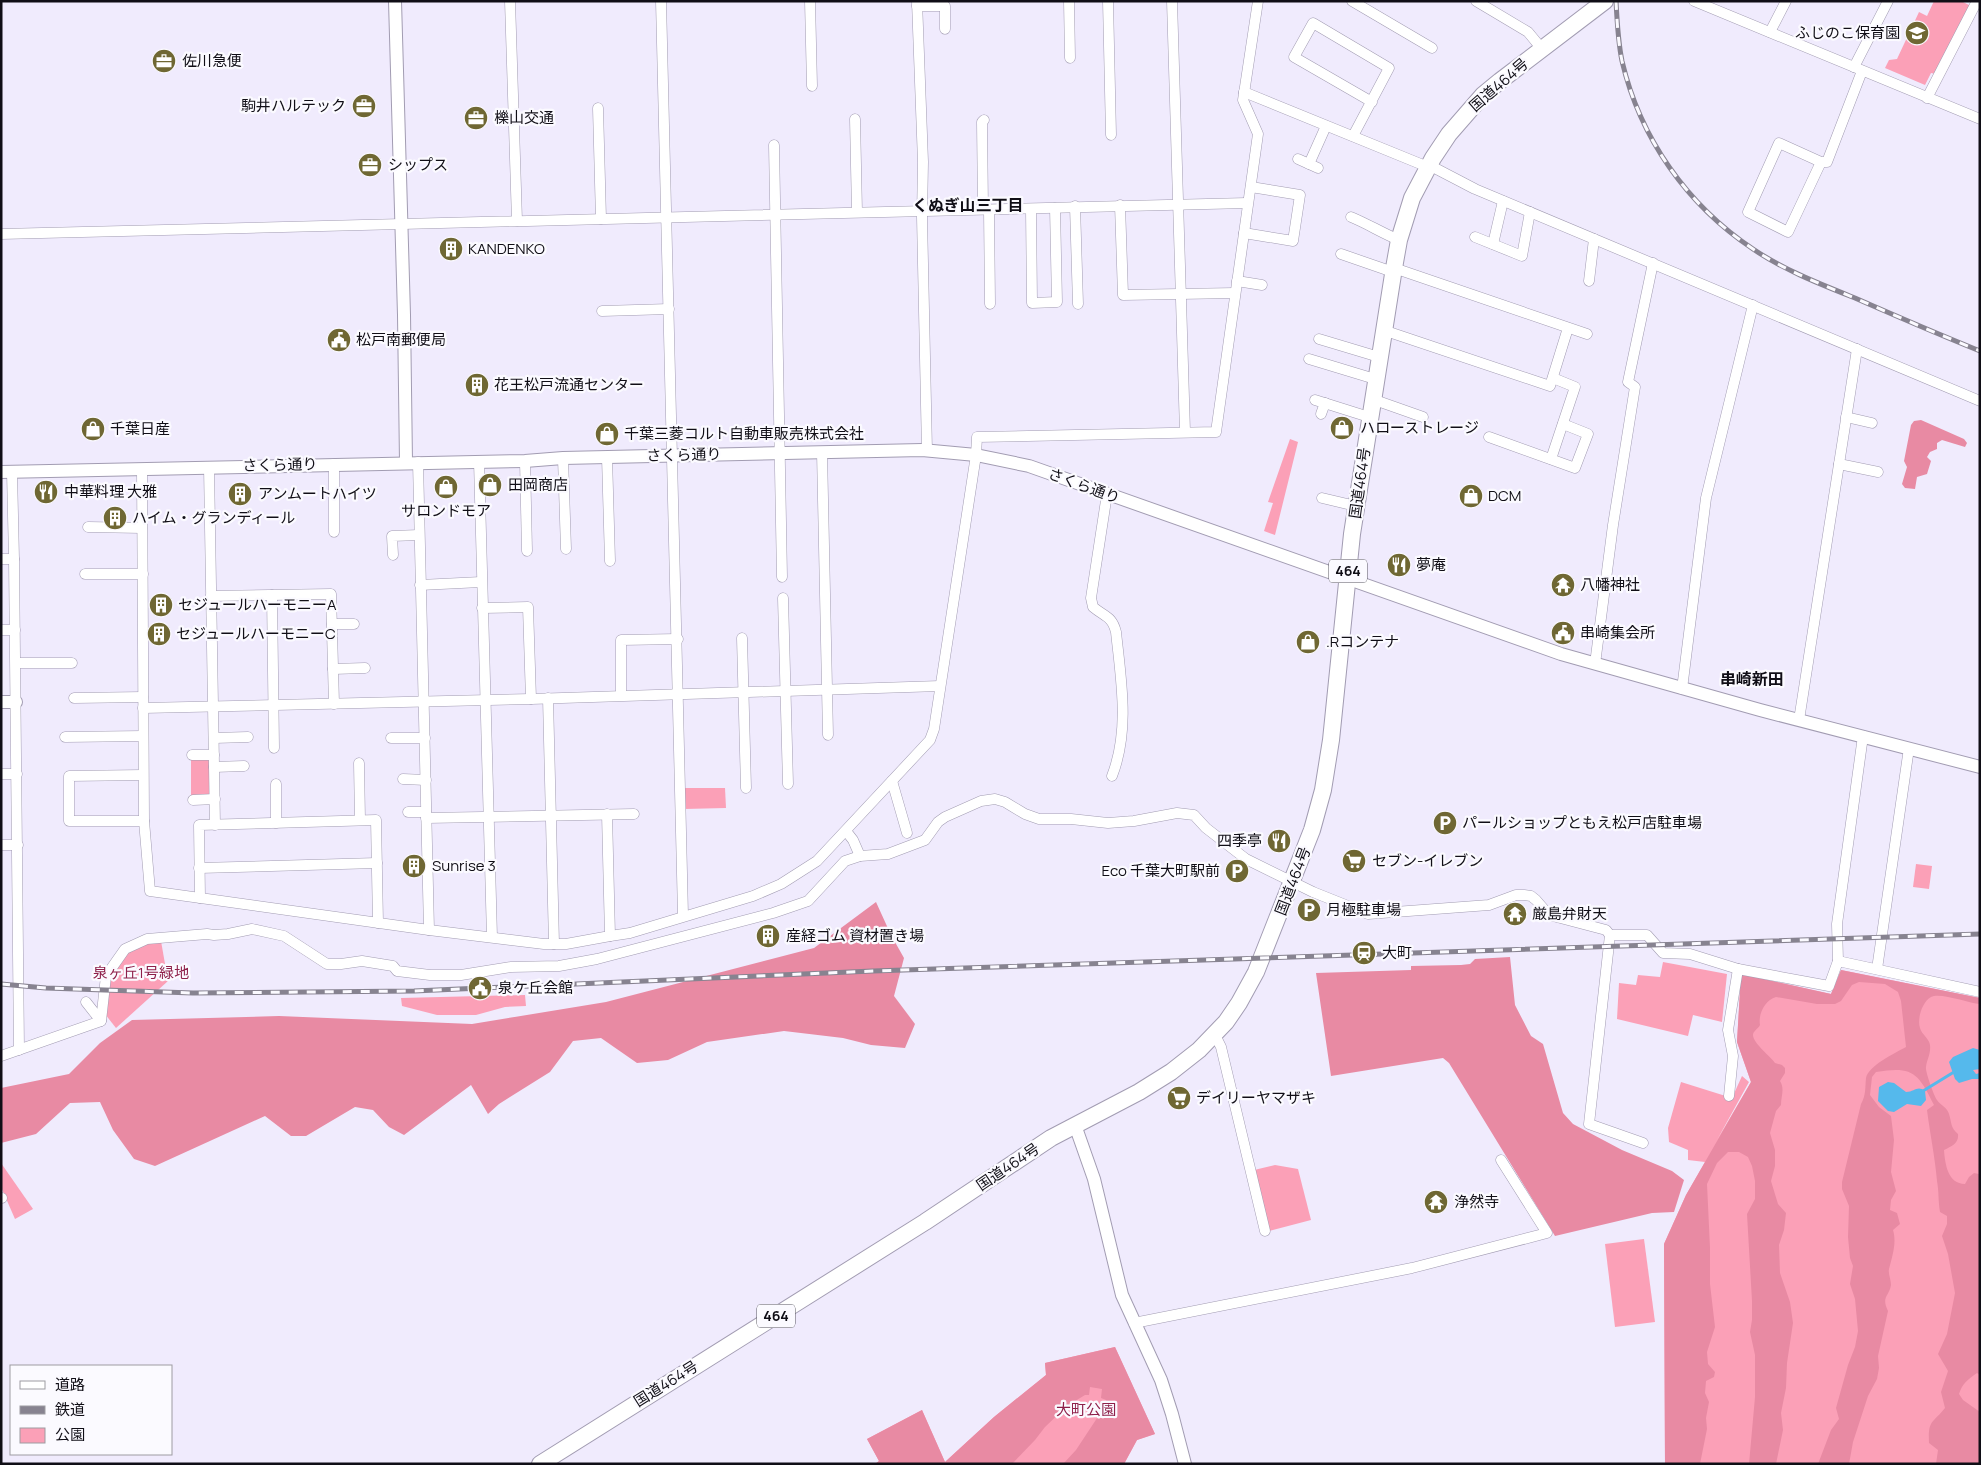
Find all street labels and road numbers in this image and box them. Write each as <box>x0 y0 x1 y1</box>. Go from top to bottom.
street label: 国道464号 <box>1465 53 1533 116</box>
street label: さくら通り <box>646 443 722 466</box>
street label: 国道464号 <box>1344 446 1375 520</box>
street label: さくら通り <box>242 453 318 476</box>
street label: さくら通り <box>1045 463 1123 508</box>
road number: 464 <box>1329 560 1367 582</box>
street label: 国道464号 <box>1270 843 1315 918</box>
street label: 国道464号 <box>972 1138 1043 1195</box>
road number: 464 <box>757 1304 795 1328</box>
street label: 国道464号 <box>630 1356 702 1412</box>

